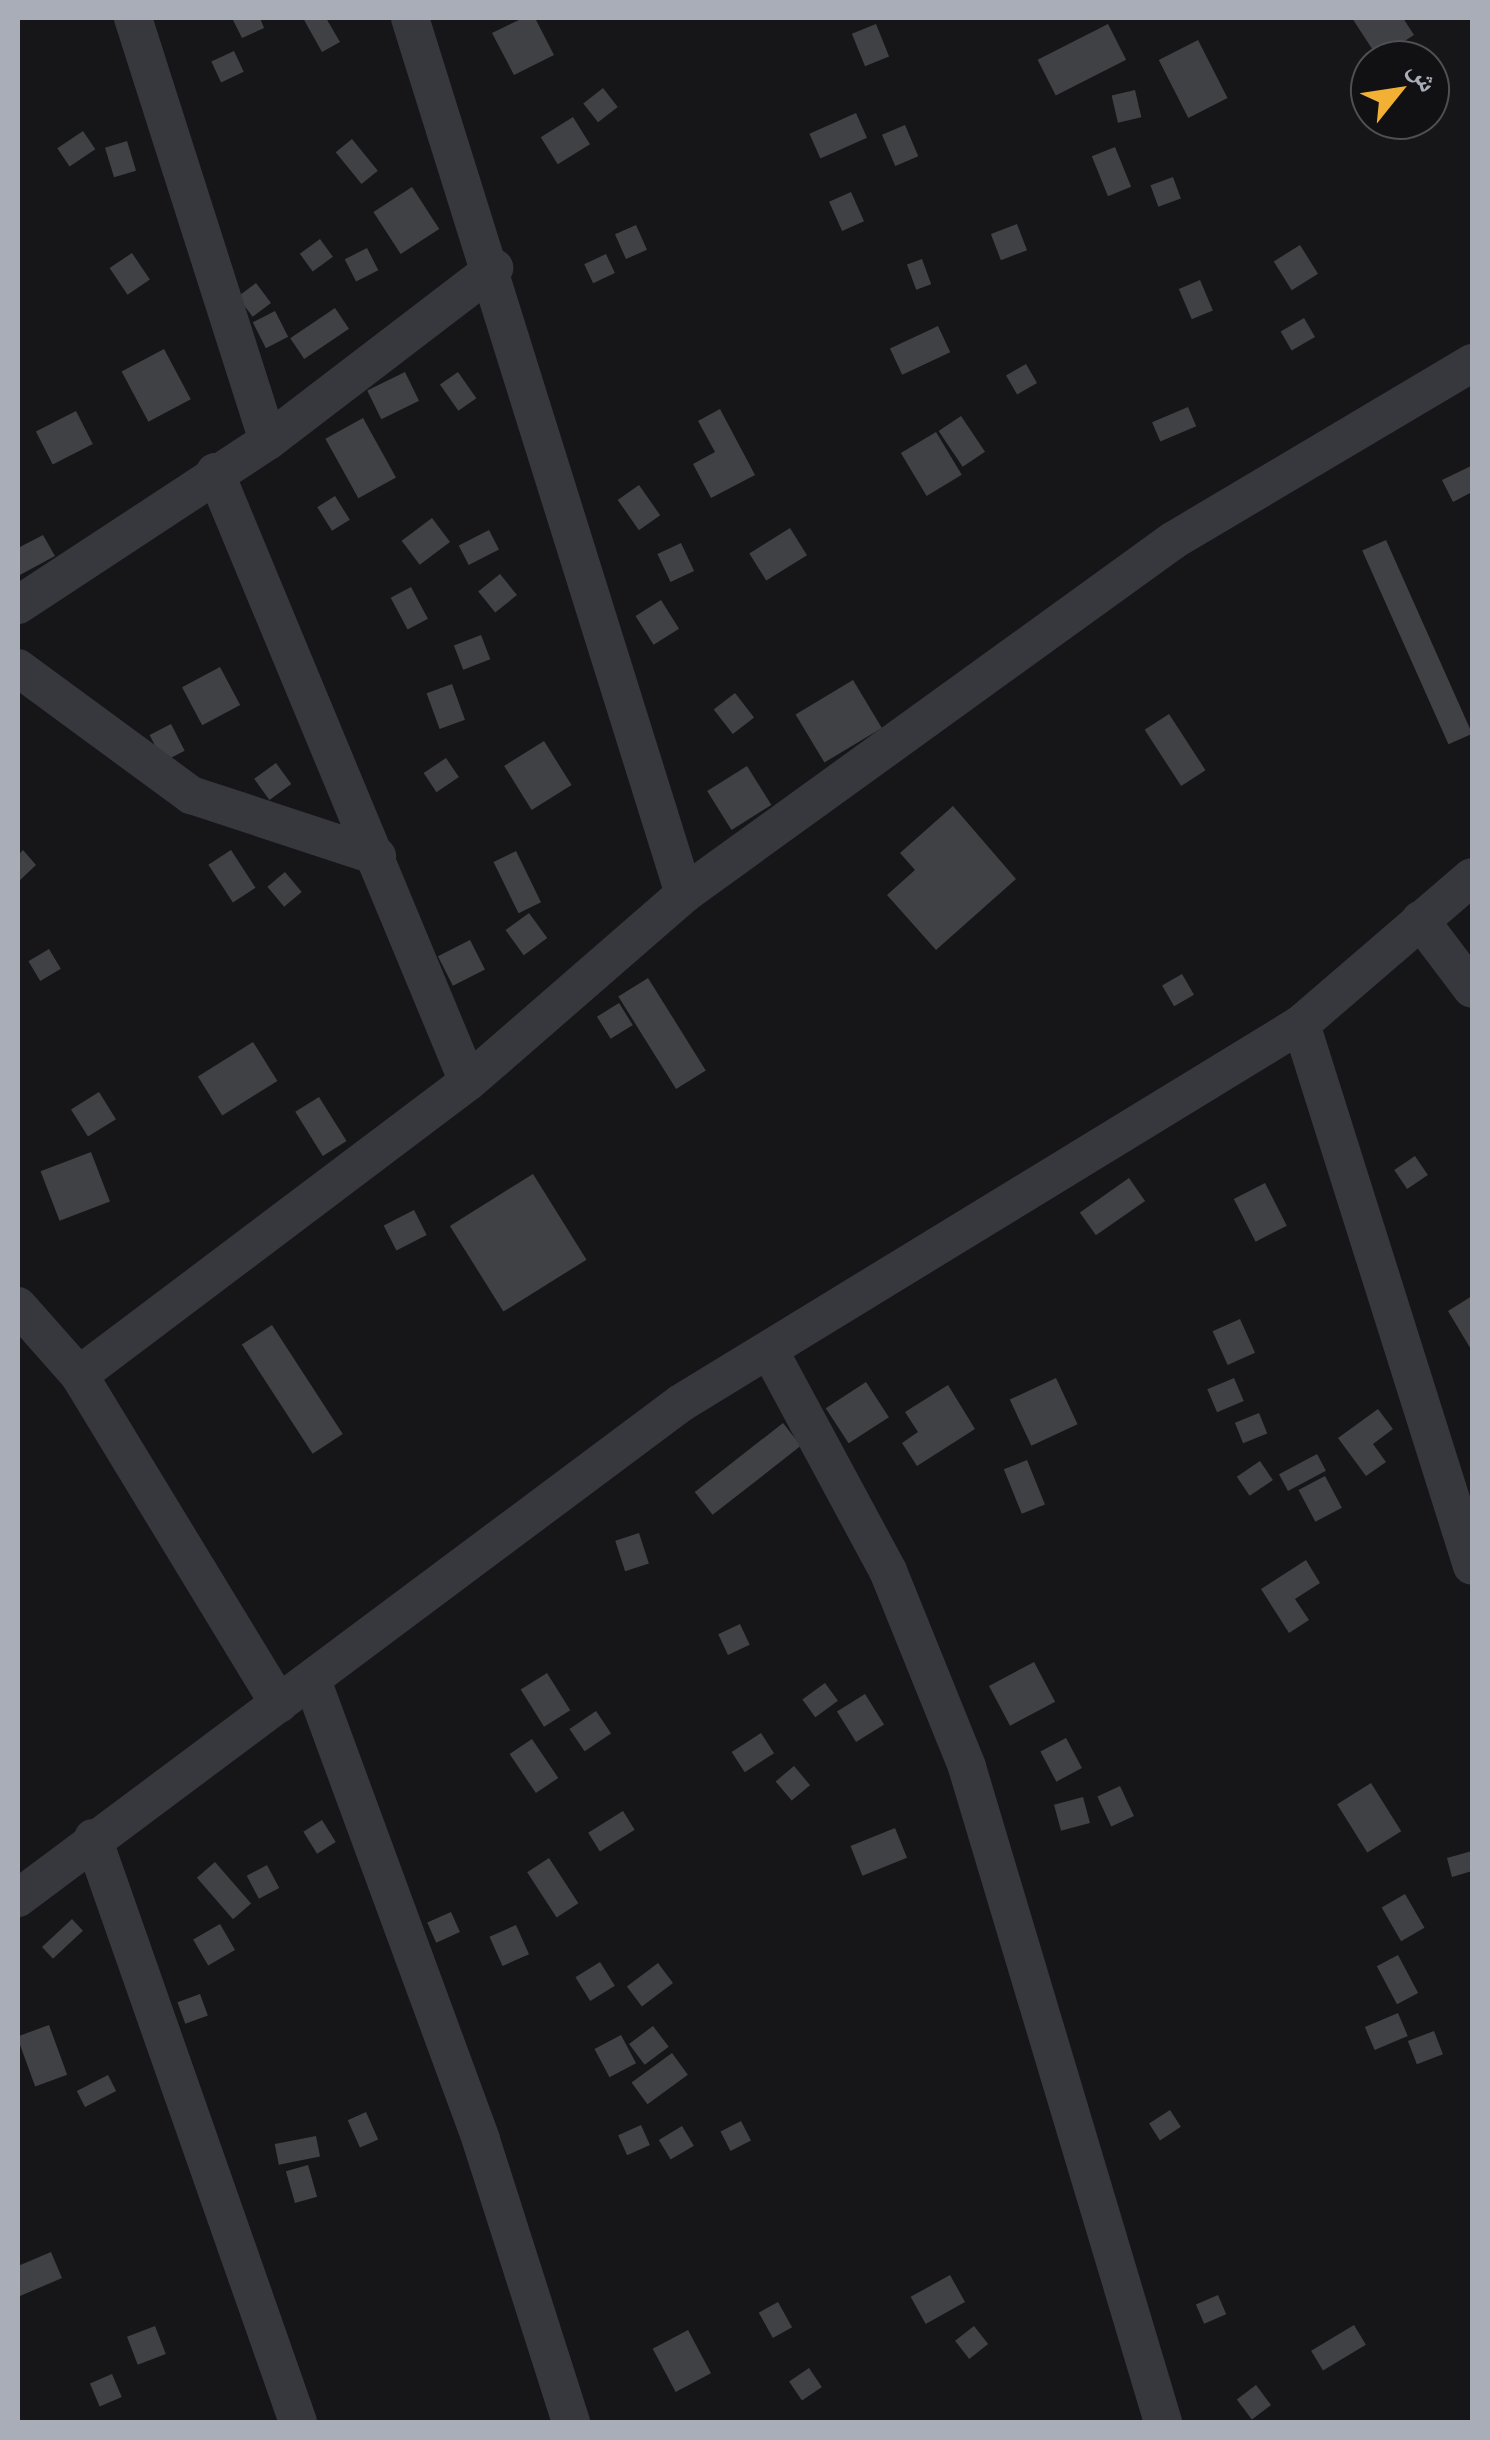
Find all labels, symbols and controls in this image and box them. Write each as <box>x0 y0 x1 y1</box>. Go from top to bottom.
north arrow <box>1350 40 1450 140</box>
text: ش <box>1404 55 1446 96</box>

